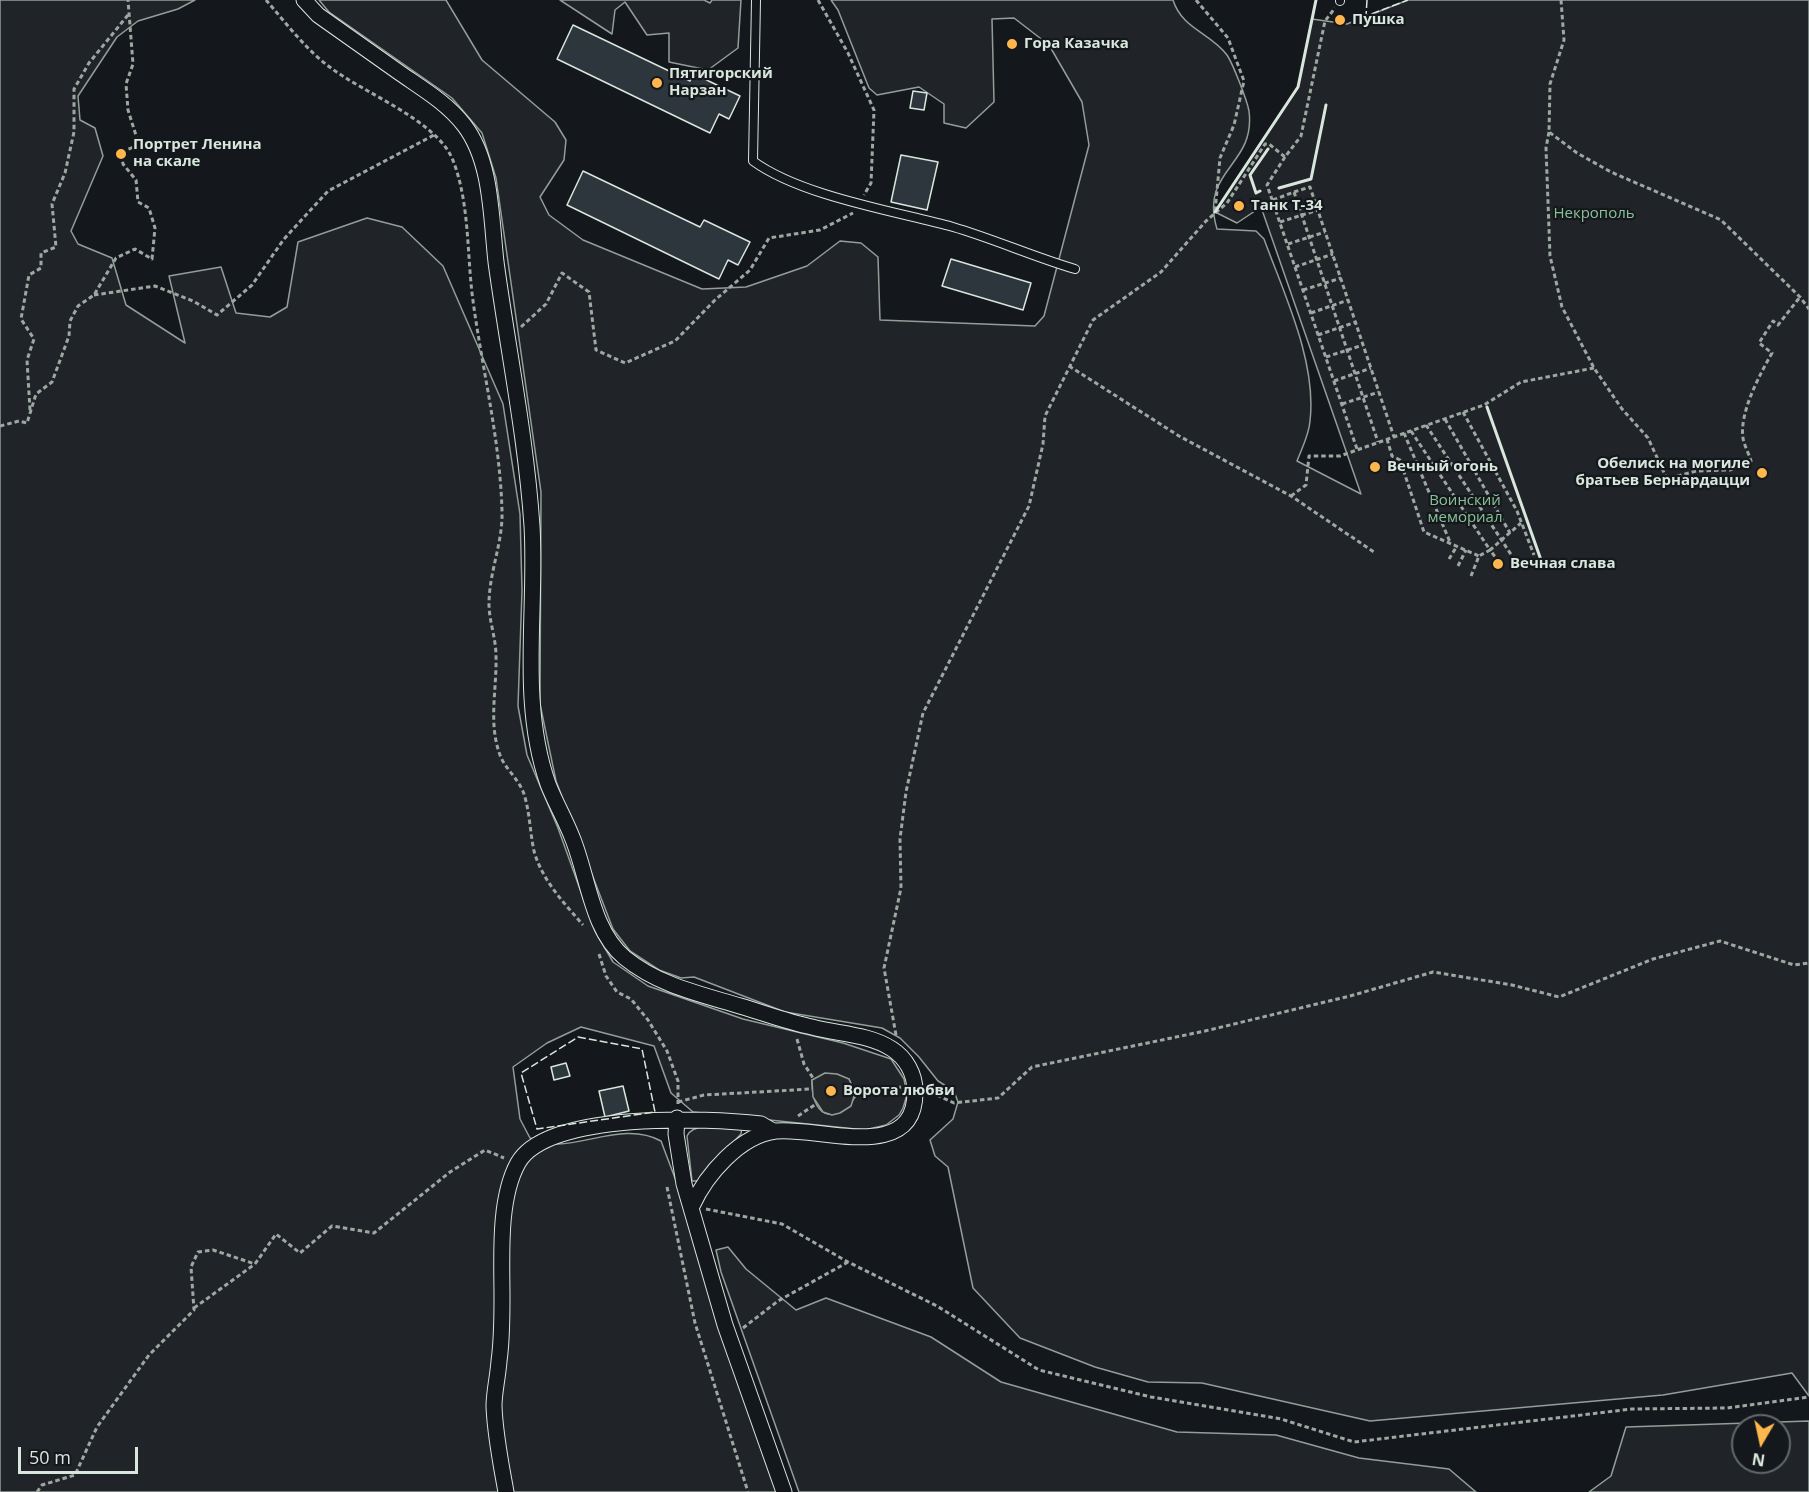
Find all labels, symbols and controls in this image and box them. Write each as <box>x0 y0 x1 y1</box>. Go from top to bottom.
place label: Пушка <box>1352 11 1405 29</box>
marker: Пушка <box>1333 13 1347 27</box>
place label: Гора Казачка <box>1024 35 1129 53</box>
marker: Гора Казачка <box>1005 37 1019 51</box>
place label: Пятигорский Нарзан <box>669 65 773 100</box>
marker: Пятигорский Нарзан <box>650 76 664 90</box>
place label: Портрет Ленина на скале <box>133 136 262 171</box>
marker: Портрет Ленина на скале <box>114 147 128 161</box>
place label: Танк Т-34 <box>1251 197 1323 215</box>
marker: Танк Т-34 <box>1232 199 1246 213</box>
park label: Некрополь <box>1553 205 1635 223</box>
place label: Обелиск на могиле братьев Бернардацци <box>1576 455 1750 490</box>
place label: Вечный огонь <box>1387 458 1498 476</box>
marker: Вечный огонь <box>1368 460 1382 474</box>
marker: Обелиск на могиле братьев Бернардацци <box>1755 466 1769 480</box>
park label: Воинский мемориал <box>1427 492 1503 527</box>
place label: Вечная слава <box>1510 555 1615 573</box>
marker: Вечная слава <box>1491 557 1505 571</box>
place label: Ворота любви <box>843 1082 955 1100</box>
marker: Ворота любви <box>824 1084 838 1098</box>
north arrow <box>1731 1414 1791 1474</box>
scale bar <box>21 1435 141 1473</box>
text: 50 m <box>29 1445 71 1469</box>
text: N <box>1750 1448 1767 1472</box>

